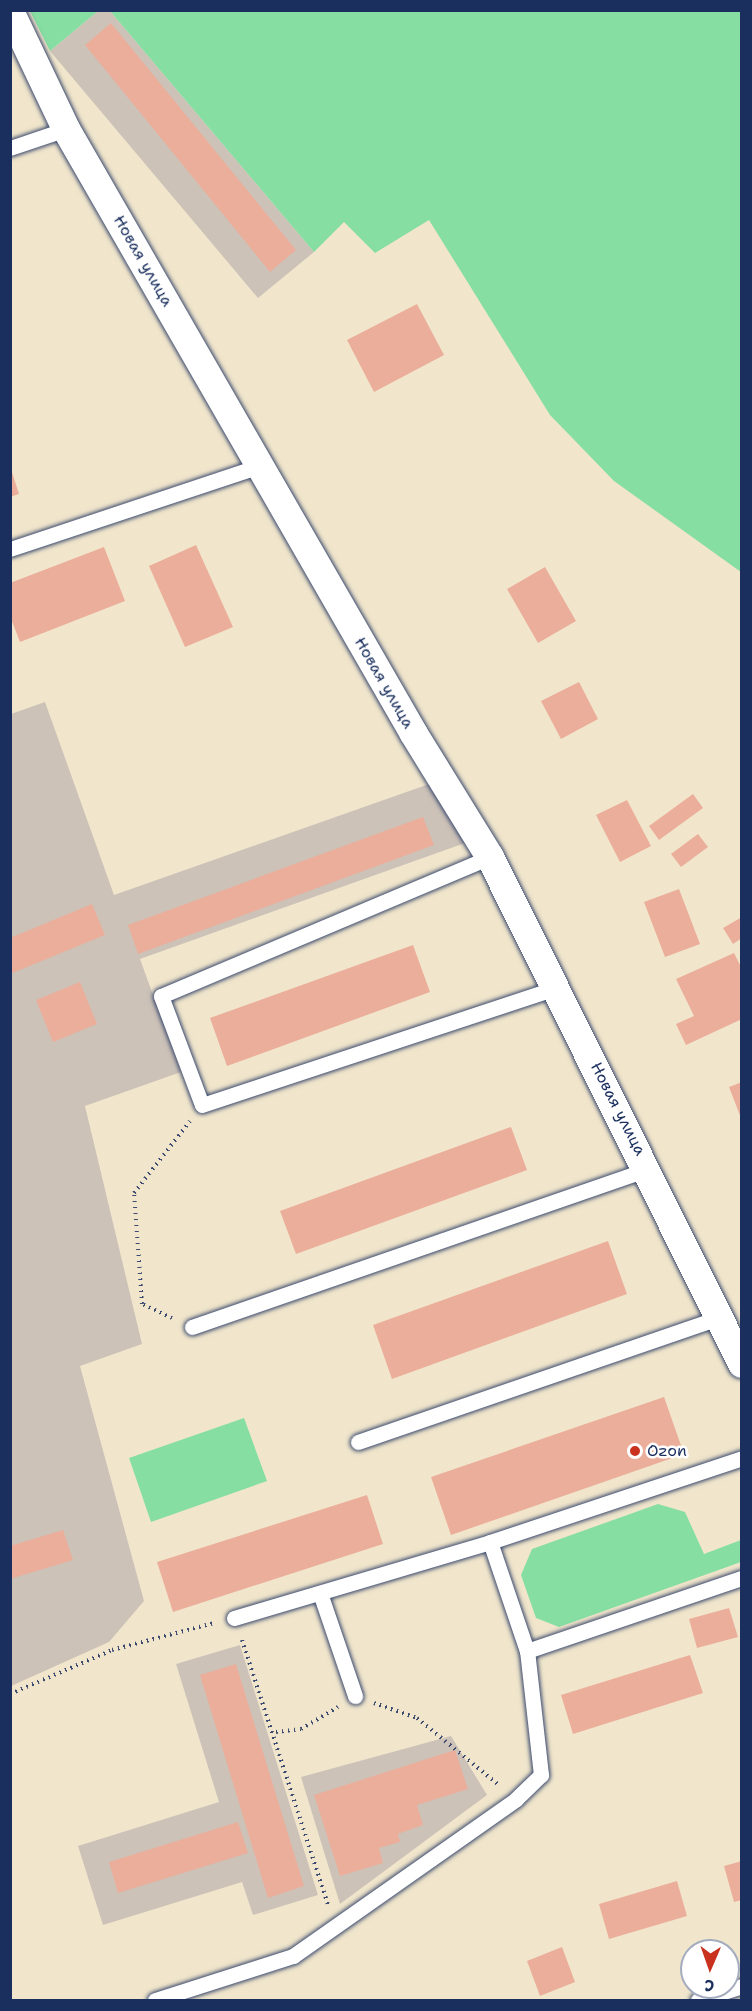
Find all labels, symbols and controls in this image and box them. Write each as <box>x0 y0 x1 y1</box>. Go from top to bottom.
street label: Новая улица <box>109 212 177 310</box>
street label: Новая улица <box>350 634 418 732</box>
street label: Новая улица <box>586 1059 650 1159</box>
place label: Ozon <box>647 1441 687 1461</box>
marker: Ozon <box>628 1444 642 1458</box>
north arrow <box>680 1939 740 1999</box>
text: С <box>704 1975 715 1996</box>

